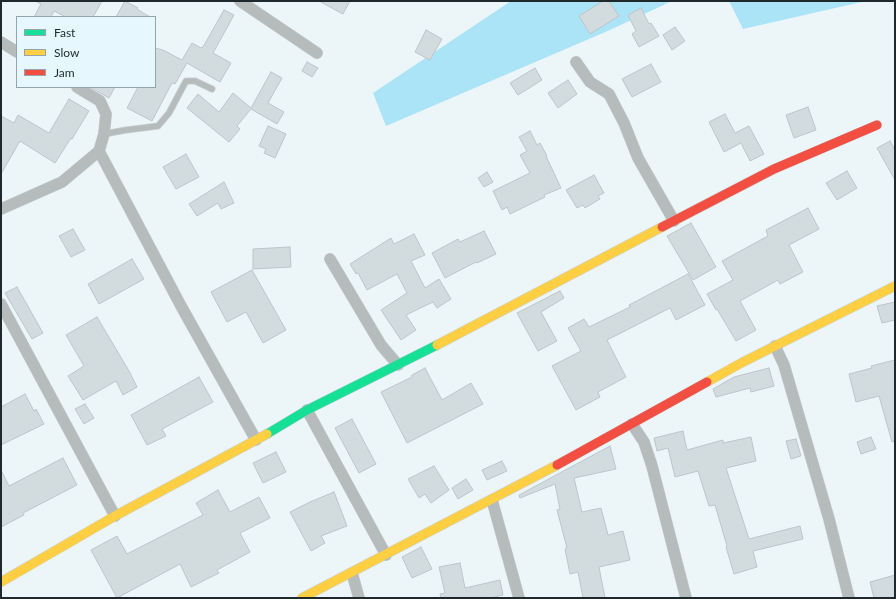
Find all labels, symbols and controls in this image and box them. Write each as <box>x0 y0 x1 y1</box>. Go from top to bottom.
legend <box>16 16 156 88</box>
text: Fast <box>54 25 75 40</box>
text: Slow <box>54 45 79 60</box>
text: Jam <box>54 65 75 80</box>

